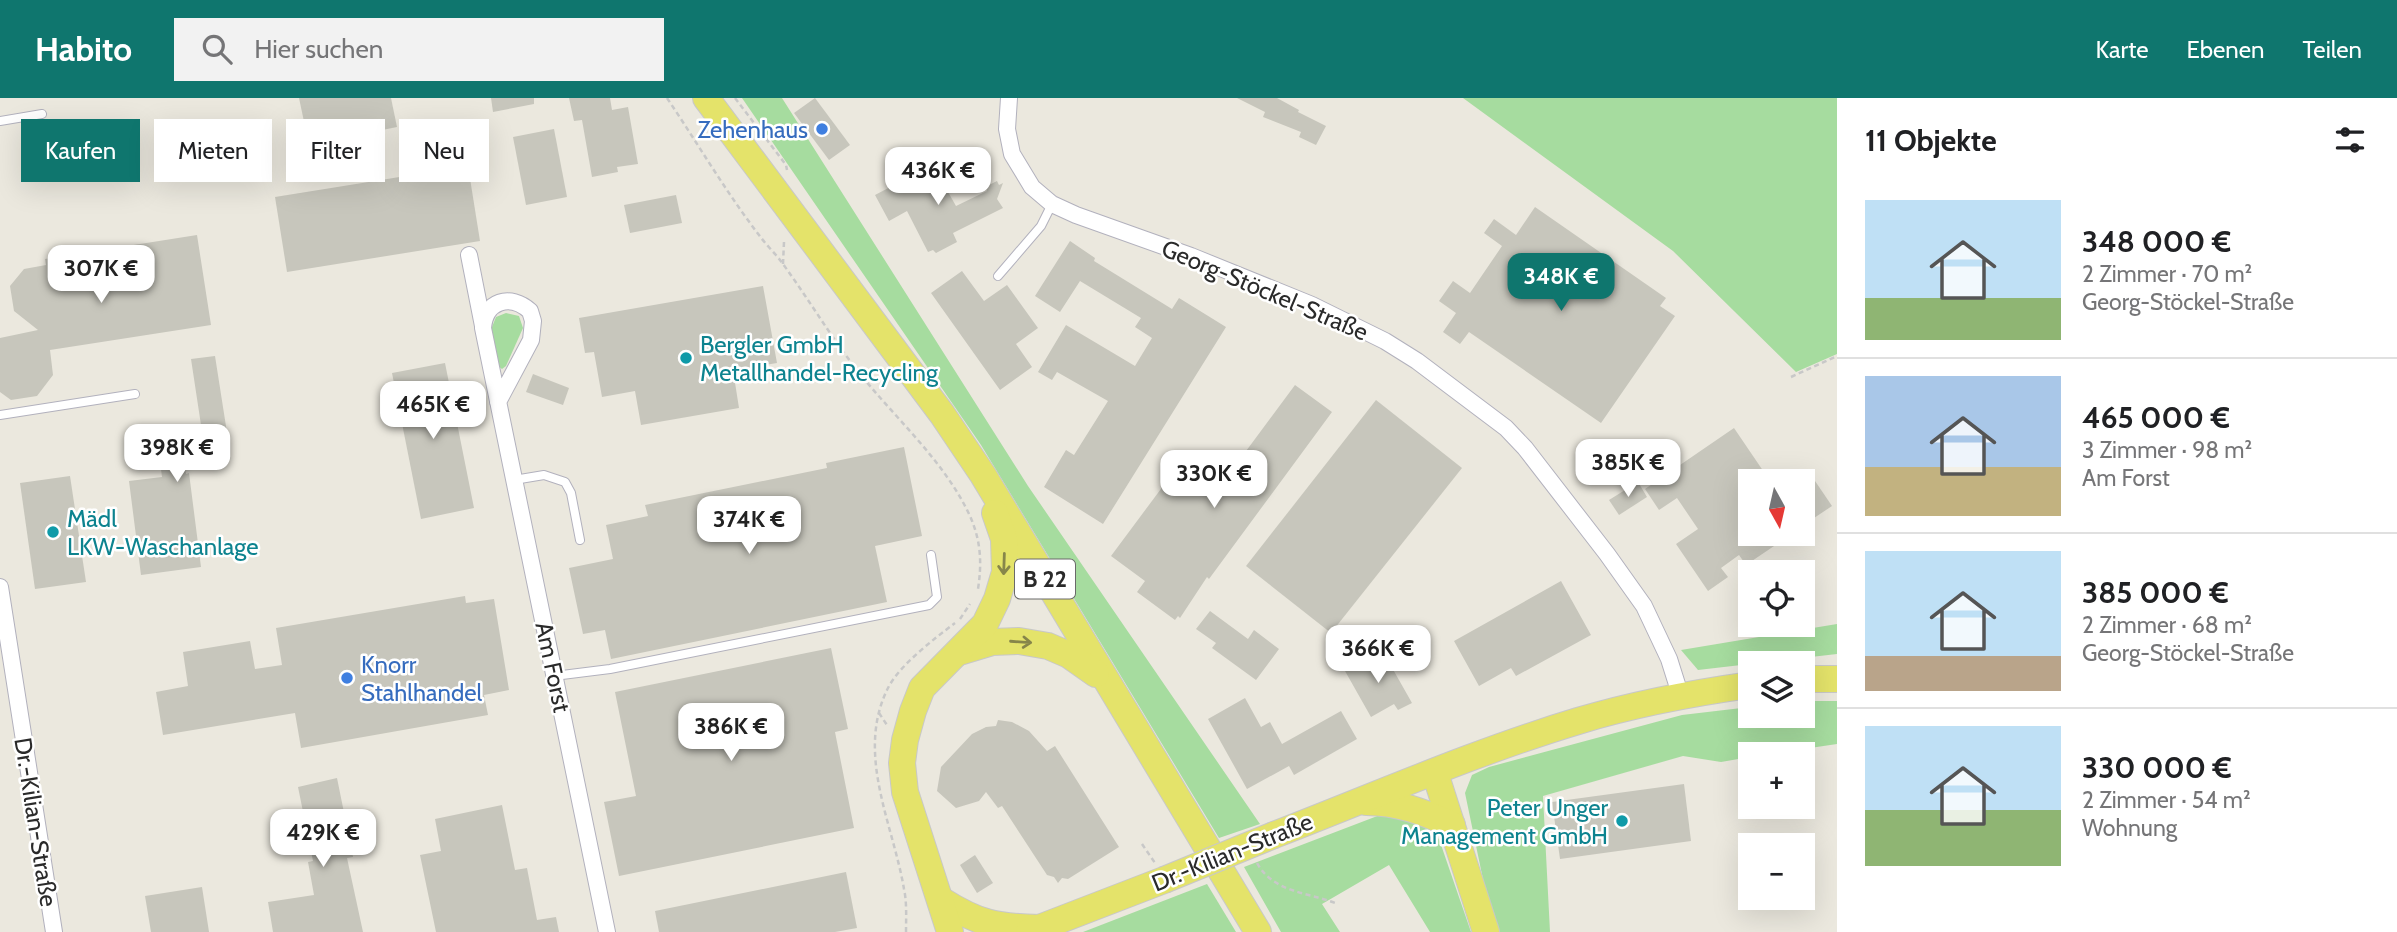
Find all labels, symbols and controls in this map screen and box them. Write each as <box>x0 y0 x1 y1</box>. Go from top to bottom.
search box <box>174 18 664 81</box>
text: Habito <box>35 29 132 69</box>
icon: search <box>198 30 236 68</box>
text: Hier suchen <box>254 33 383 65</box>
text: Karte <box>2095 35 2148 64</box>
text: Ebenen <box>2186 35 2264 64</box>
text: Teilen <box>2302 35 2362 64</box>
place label: Zehenhaus <box>697 115 808 144</box>
chip: Kaufen <box>21 119 140 182</box>
chip: Mieten <box>154 119 272 182</box>
chip: Filter <box>286 119 385 182</box>
chip: Neu <box>399 119 489 182</box>
marker: Zehenhaus <box>814 121 830 137</box>
icon: filters <box>2331 121 2369 159</box>
text: 11 Objekte <box>1865 122 1997 159</box>
pin: 436K € <box>881 148 995 207</box>
text: 436K € <box>901 156 975 184</box>
text: 348 000 € <box>2082 223 2231 260</box>
icon: home <box>1921 228 2005 312</box>
street label: Georg-Stöckel-Straße <box>1158 233 1372 347</box>
pin: 307K € <box>44 246 158 305</box>
text: 307K € <box>64 254 138 282</box>
pin: 348K € <box>1504 254 1618 313</box>
text: 2 Zimmer · 70 m² <box>2082 260 2252 288</box>
text: 348K € <box>1524 262 1598 290</box>
text: Georg-Stöckel-Straße <box>2082 288 2294 316</box>
place label: Bergler GmbH Metallhandel-Recycling <box>700 330 939 387</box>
marker: Bergler GmbH Metallhandel-Recycling <box>678 350 694 366</box>
pin: 465K € <box>376 382 490 441</box>
text: 465K € <box>396 390 470 418</box>
text: 465 000 € <box>2082 399 2230 436</box>
icon: home <box>1921 404 2005 488</box>
pin: 398K € <box>120 424 234 484</box>
text: 398K € <box>140 433 214 461</box>
text: 3 Zimmer · 98 m² <box>2082 436 2252 464</box>
pin: 385K € <box>1571 440 1685 499</box>
text: 385K € <box>1592 448 1664 476</box>
pin: 330K € <box>1157 450 1271 510</box>
text: 330K € <box>1176 459 1252 487</box>
text: Am Forst <box>2082 464 2170 492</box>
north arrow <box>1738 469 1815 546</box>
map controls <box>1738 469 1815 910</box>
pin: 374K € <box>692 496 806 556</box>
place label: Mädl LKW-Waschanlage <box>67 504 259 561</box>
text: 374K € <box>713 505 785 533</box>
marker: Mädl LKW-Waschanlage <box>45 524 61 540</box>
one-way arrow <box>997 553 1010 576</box>
road number: B 22 <box>1015 559 1075 598</box>
button: locate <box>1738 560 1815 637</box>
text: 385 000 € <box>2082 574 2229 611</box>
icon: home <box>1921 579 2005 663</box>
text: 2 Zimmer · 68 m² <box>2082 611 2252 639</box>
street label: Am Forst <box>529 619 577 715</box>
pin: 366K € <box>1321 626 1435 685</box>
text: 366K € <box>1342 634 1414 662</box>
one-way arrow <box>1009 636 1032 649</box>
text: Georg-Stöckel-Straße <box>2082 639 2294 667</box>
place label: Knorr Stahlhandel <box>361 650 482 707</box>
button: layers <box>1738 651 1815 728</box>
marker: Knorr Stahlhandel <box>339 670 355 686</box>
pin: 386K € <box>674 704 788 763</box>
text: 386K € <box>694 712 768 740</box>
street label: Dr.-Kilian-Straße <box>8 735 64 909</box>
button: + <box>1738 742 1815 819</box>
text: 330 000 € <box>2082 749 2232 786</box>
icon: home <box>1921 754 2005 838</box>
text: 2 Zimmer · 54 m² <box>2082 786 2251 814</box>
place label: Peter Unger Management GmbH <box>1401 793 1608 850</box>
street label: Dr.-Kilian-Straße <box>1147 807 1317 897</box>
pin: 429K € <box>266 810 380 869</box>
marker: Peter Unger Management GmbH <box>1614 813 1630 829</box>
text: Wohnung <box>2082 814 2177 842</box>
text: 429K € <box>286 818 360 846</box>
button: − <box>1738 833 1815 910</box>

